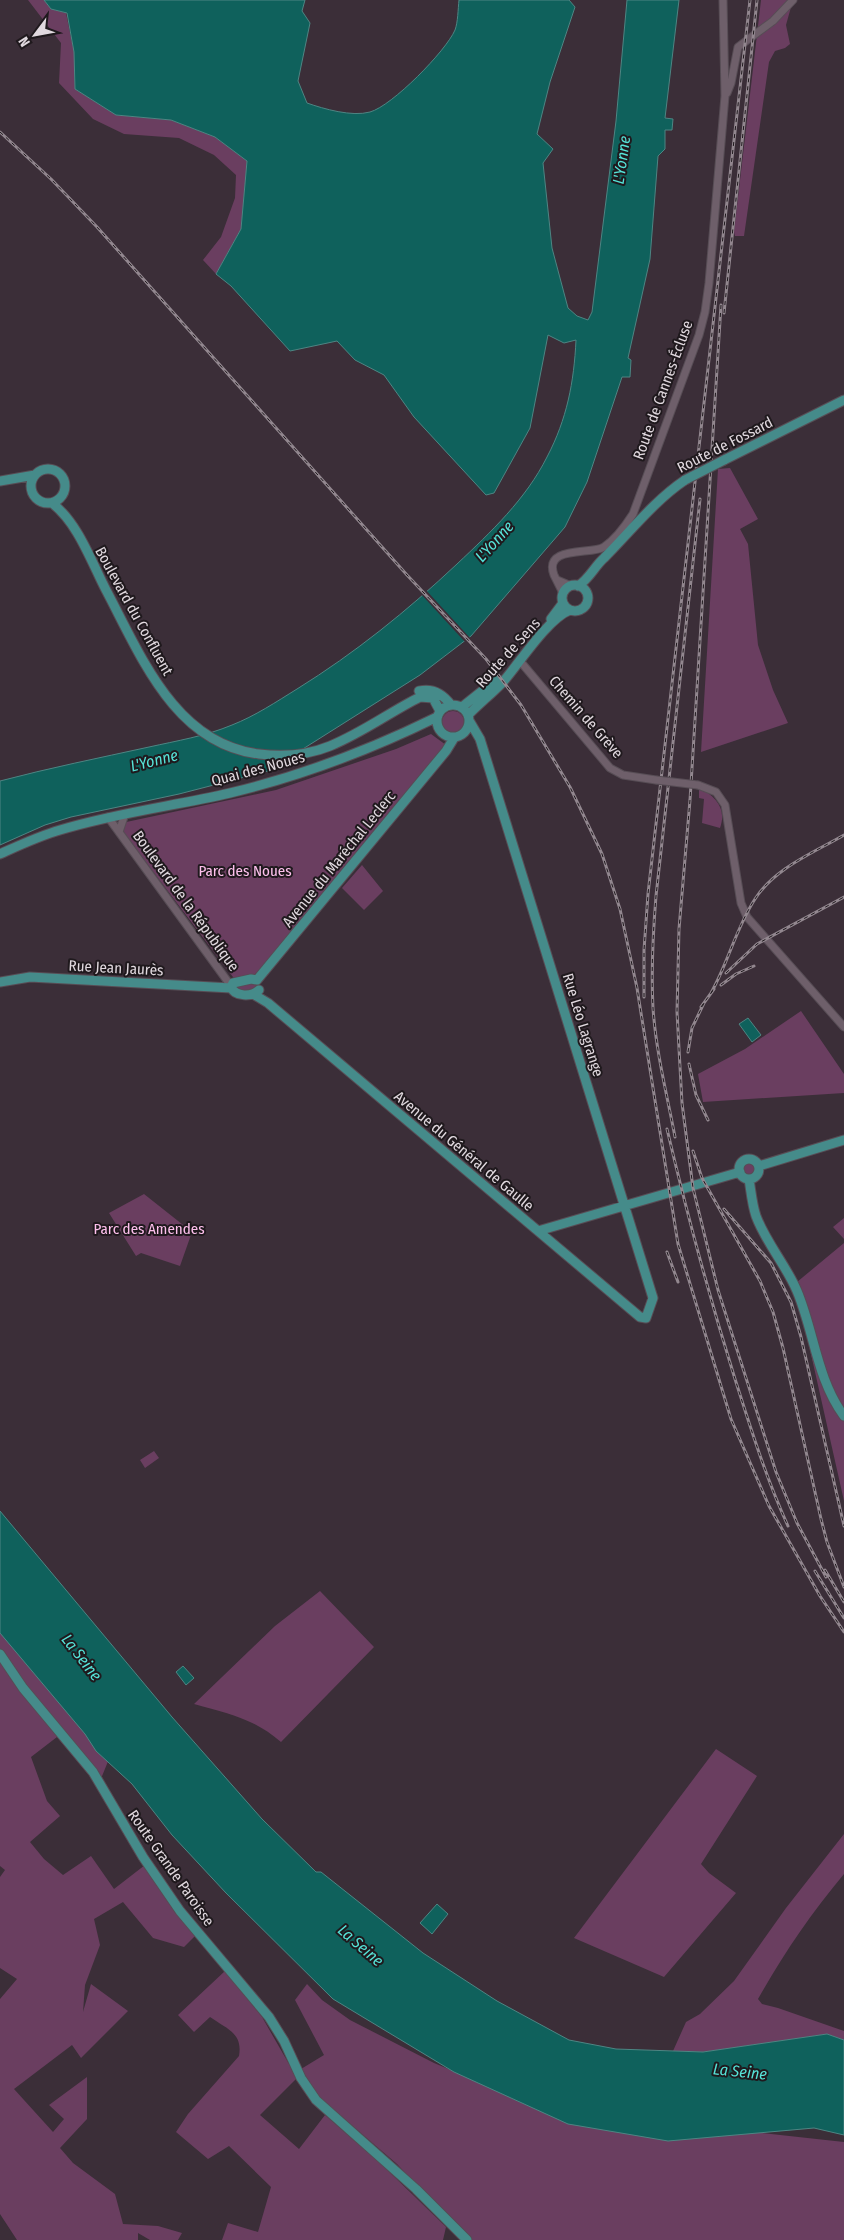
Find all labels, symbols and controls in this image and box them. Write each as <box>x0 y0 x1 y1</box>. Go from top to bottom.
north arrow <box>10 10 60 60</box>
text: N <box>15 34 34 50</box>
water label: L'Yonne <box>609 134 634 185</box>
street label: Route de Cannes-Écluse <box>629 318 697 462</box>
street label: Route de Fossard <box>674 413 776 477</box>
water label: L'Yonne <box>471 517 518 566</box>
street label: Boulevard du Confluent <box>91 544 177 678</box>
street label: Route de Sens <box>472 614 544 692</box>
street label: Chemin de Grève <box>545 672 627 762</box>
water label: L'Yonne <box>128 745 180 776</box>
street label: Quai des Noues <box>209 748 307 790</box>
street label: Avenue du Maréchal Leclerc <box>279 787 400 931</box>
street label: Boulevard de la République <box>129 827 243 975</box>
park label: Parc des Noues <box>198 862 292 880</box>
street label: Rue Jean Jaurès <box>68 957 164 979</box>
street label: Rue Léo Lagrange <box>559 971 607 1079</box>
street label: Avenue du Général de Gaulle <box>390 1087 538 1215</box>
park label: Parc des Amendes <box>93 1220 205 1238</box>
water label: La Seine <box>57 1630 106 1685</box>
street label: Route Grande Paroisse <box>124 1806 218 1930</box>
water label: La Seine <box>334 1920 388 1971</box>
water label: La Seine <box>712 2059 768 2084</box>

